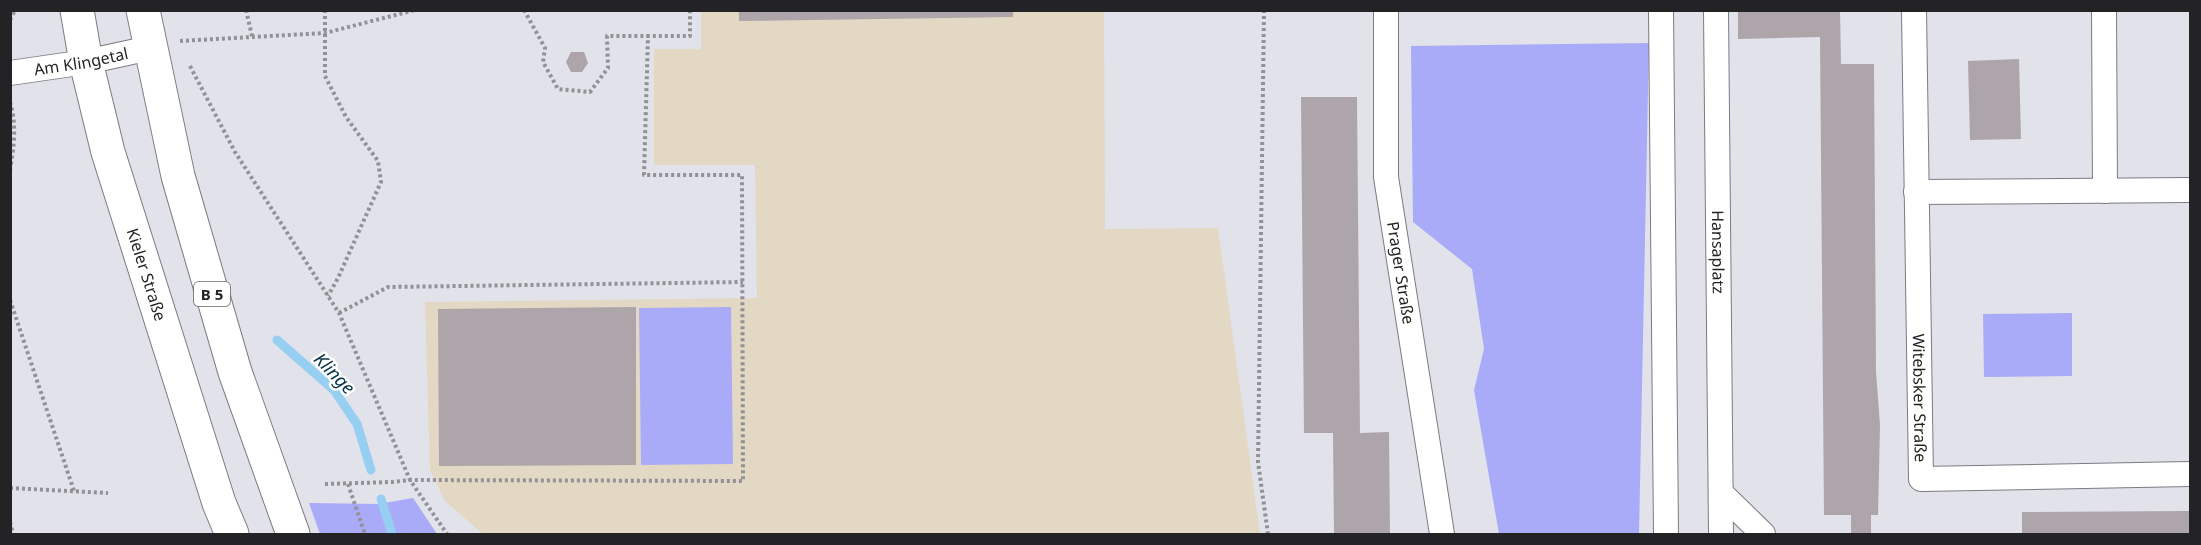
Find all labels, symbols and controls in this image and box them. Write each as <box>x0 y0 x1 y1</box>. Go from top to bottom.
street label: Am Klingetal <box>33 42 130 80</box>
street label: Hansaplatz <box>1707 210 1730 294</box>
street label: Prager Straße <box>1382 220 1420 326</box>
street label: Kieler Straße <box>122 225 172 324</box>
road number: B 5 <box>194 282 230 306</box>
street label: Witebsker Straße <box>1908 333 1932 462</box>
water label: Klinge <box>309 347 361 399</box>

